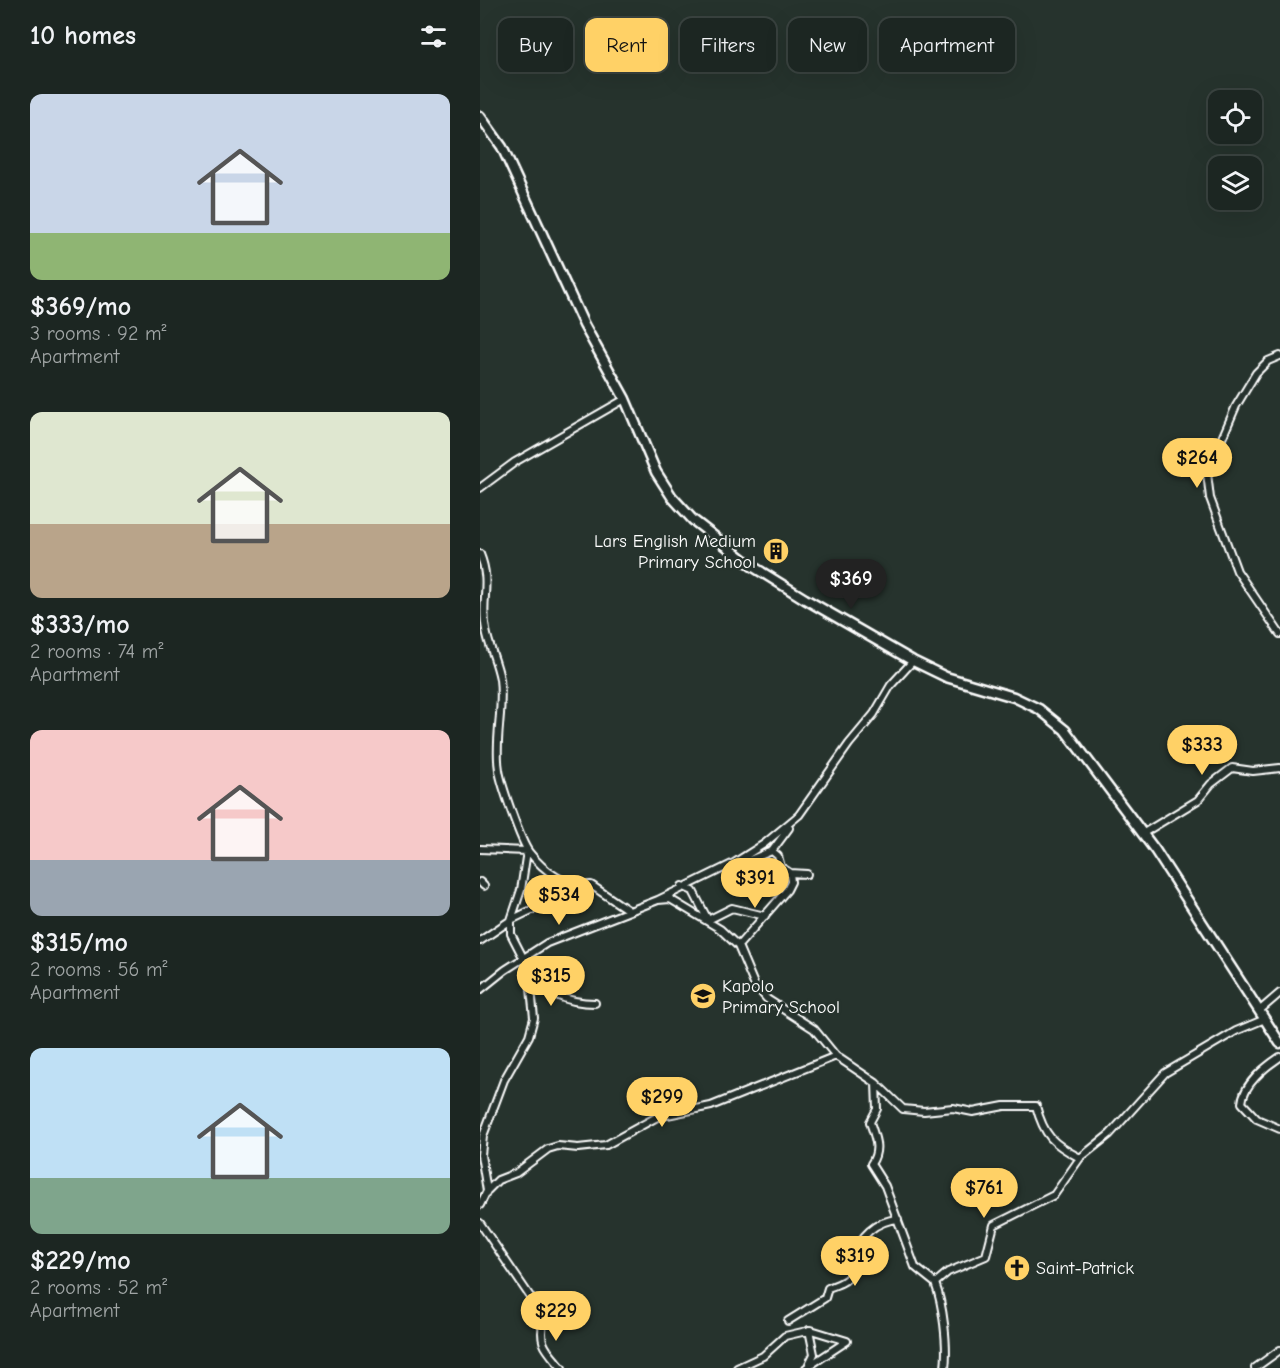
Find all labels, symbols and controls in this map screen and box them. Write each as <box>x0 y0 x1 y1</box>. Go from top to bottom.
chip: Buy <box>498 18 573 72</box>
chip: Rent <box>585 18 668 72</box>
chip: Filters <box>680 18 776 72</box>
chip: New <box>788 18 867 72</box>
chip: Apartment <box>879 18 1015 72</box>
icon: filters <box>417 20 450 53</box>
text: 10 homes <box>30 21 136 51</box>
map controls <box>1208 90 1262 210</box>
button: locate <box>1208 90 1262 144</box>
icon: home <box>186 133 294 241</box>
button: layers <box>1208 156 1262 210</box>
text: $369/mo <box>30 292 131 322</box>
text: 3 rooms · 92 m² <box>30 322 167 345</box>
text: Apartment <box>30 345 120 368</box>
pin: $264 <box>1161 438 1233 489</box>
text: $264 <box>1176 446 1218 469</box>
icon: home <box>186 451 294 559</box>
place label: Lars English Medium Primary School <box>594 531 756 573</box>
building icon: Lars English Medium Primary School <box>761 536 791 566</box>
pin: $369 <box>815 559 887 610</box>
text: $369 <box>830 567 872 590</box>
text: $333/mo <box>30 610 130 640</box>
text: 2 rooms · 74 m² <box>30 640 163 663</box>
text: Apartment <box>30 663 120 686</box>
pin: $333 <box>1166 725 1238 776</box>
text: $333 <box>1181 733 1223 756</box>
icon: home <box>186 769 294 877</box>
pin: $391 <box>719 858 791 909</box>
text: $391 <box>735 866 775 889</box>
pin: $534 <box>523 875 595 926</box>
text: $534 <box>538 883 580 906</box>
text: $315/mo <box>30 928 128 958</box>
pin: $315 <box>515 956 587 1007</box>
text: 2 rooms · 56 m² <box>30 958 168 981</box>
text: $315 <box>531 964 571 987</box>
place label: Kapolo Primary School <box>722 976 840 1018</box>
text: Apartment <box>30 981 120 1004</box>
school or university icon: Kapolo Primary School <box>688 981 718 1011</box>
pin: $299 <box>626 1077 698 1128</box>
text: $299 <box>641 1085 683 1108</box>
icon: home <box>186 1087 294 1195</box>
pin: $761 <box>948 1168 1020 1219</box>
text: $761 <box>965 1176 1003 1199</box>
pin: $319 <box>819 1236 891 1287</box>
text: $319 <box>835 1244 875 1267</box>
text: $229/mo <box>30 1246 131 1276</box>
church icon: Saint-Patrick <box>1002 1253 1032 1283</box>
place label: Saint-Patrick <box>1036 1258 1134 1279</box>
text: 2 rooms · 52 m² <box>30 1276 167 1299</box>
pin: $229 <box>520 1291 592 1342</box>
text: Apartment <box>30 1299 120 1322</box>
text: $229 <box>535 1299 577 1322</box>

